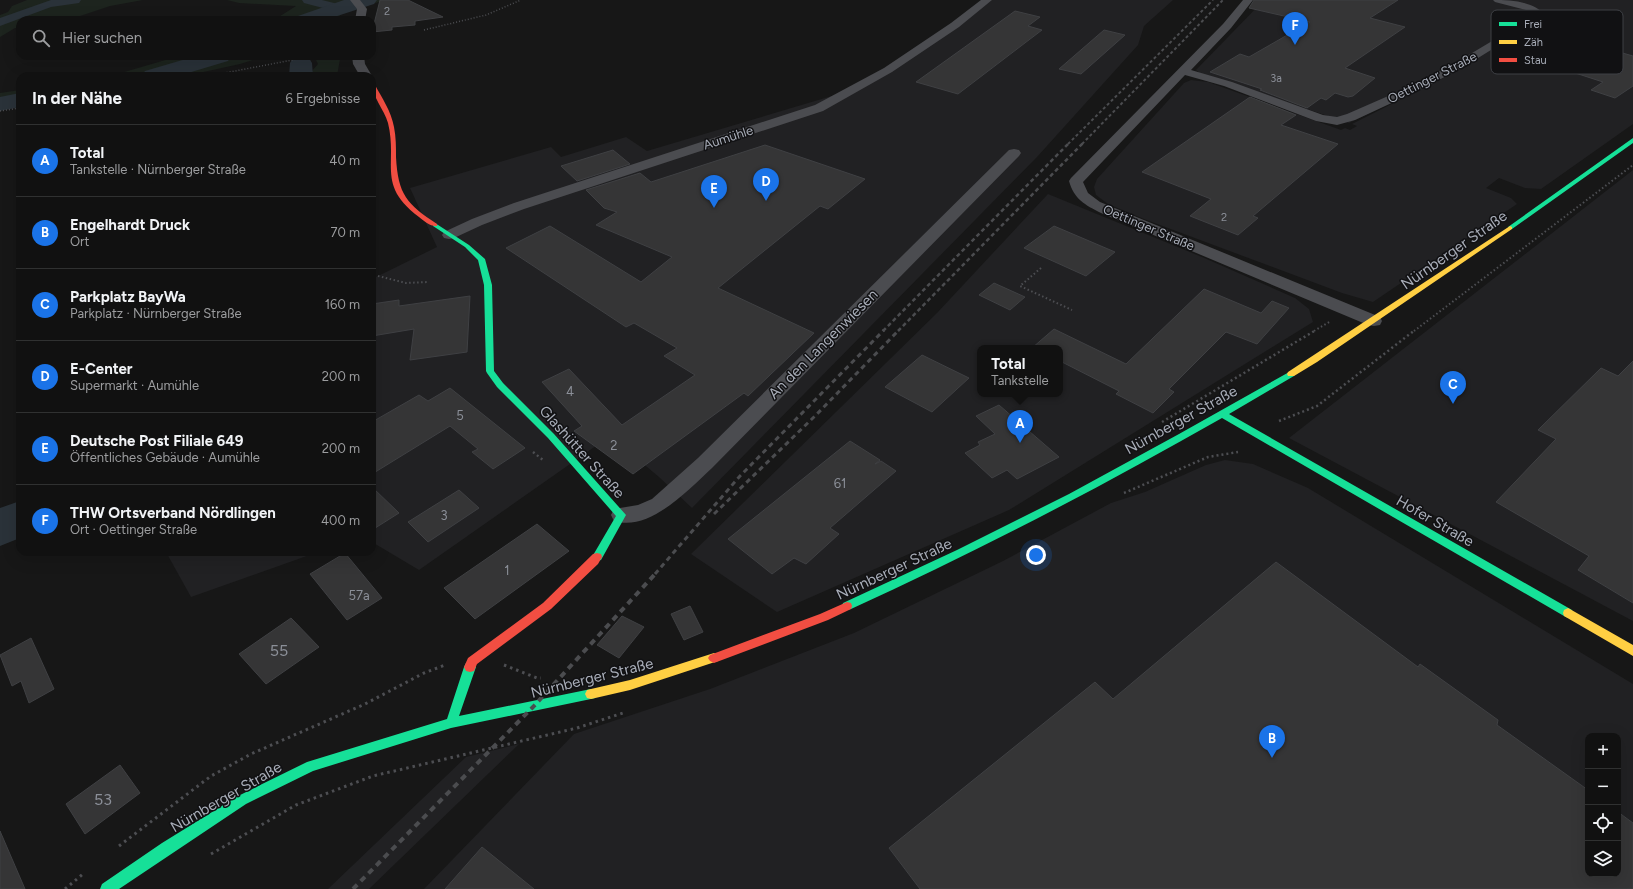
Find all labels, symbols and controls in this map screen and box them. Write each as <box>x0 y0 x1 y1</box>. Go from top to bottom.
house number: 2 <box>384 5 390 18</box>
legend <box>1491 10 1623 74</box>
pin: F <box>1282 12 1308 45</box>
search box <box>16 16 376 60</box>
text: Frei <box>1524 18 1542 31</box>
icon: search <box>30 27 52 49</box>
text: Hier suchen <box>62 29 142 47</box>
text: Zäh <box>1524 36 1543 49</box>
street label: Oettinger Straße <box>1385 49 1479 106</box>
text: Stau <box>1524 54 1547 67</box>
house number: 3a <box>1270 72 1282 85</box>
text: In der Nähe <box>32 88 122 108</box>
text: 6 Ergebnisse <box>286 91 360 106</box>
street label: Aumühle <box>701 122 755 153</box>
text: Total <box>70 144 104 162</box>
text: A <box>40 153 50 168</box>
text: 40 m <box>329 153 360 168</box>
text: Tankstelle · Nürnberger Straße <box>70 162 246 177</box>
pin: D <box>753 168 779 201</box>
pin: E <box>701 175 727 208</box>
street label: Oettinger Straße <box>1101 201 1197 254</box>
street label: Nürnberger Straße <box>1397 207 1511 293</box>
house number: 2 <box>1221 211 1227 224</box>
text: Engelhardt Druck <box>70 216 190 234</box>
text: B <box>41 225 49 240</box>
text: 70 m <box>330 225 360 240</box>
text: Ort <box>70 234 89 249</box>
street label: An den Langenwiesen <box>765 286 881 402</box>
text: Parkplatz BayWa <box>70 288 186 306</box>
text: C <box>40 297 50 312</box>
text: 160 m <box>325 297 360 312</box>
text: Parkplatz · Nürnberger Straße <box>70 306 242 321</box>
popup <box>977 345 1063 397</box>
text: Total <box>991 355 1025 373</box>
text: E-Center <box>70 360 133 378</box>
text: D <box>40 369 50 384</box>
text: 200 m <box>322 369 360 384</box>
pin: C <box>1440 371 1466 404</box>
text: Tankstelle <box>991 373 1049 388</box>
text: Supermarkt · Aumühle <box>70 378 199 393</box>
street label: Nürnberger Straße <box>1122 382 1240 458</box>
house number: 4 <box>566 384 574 399</box>
street label: Glashütter Straße <box>536 402 628 502</box>
house number: 5 <box>456 408 464 423</box>
pin: A <box>1007 410 1033 443</box>
text: Deutsche Post Filiale 649 <box>70 432 244 450</box>
house number: 2 <box>610 438 618 453</box>
text: E <box>41 441 49 456</box>
text: 200 m <box>322 441 360 456</box>
text: Öffentliches Gebäude · Aumühle <box>70 450 260 465</box>
house number: 61 <box>834 476 846 491</box>
street label: Hofer Straße <box>1393 492 1477 550</box>
text: THW Ortsverband Nördlingen <box>70 504 276 522</box>
house number: 3 <box>440 508 448 523</box>
text: F <box>41 513 49 528</box>
text: 400 m <box>321 513 360 528</box>
text: Ort · Oettinger Straße <box>70 522 197 537</box>
street label: Nürnberger Straße <box>833 534 955 604</box>
your location <box>1026 545 1046 565</box>
house number: 1 <box>504 563 510 578</box>
house number: 57a <box>348 588 370 603</box>
house number: 55 <box>270 641 288 660</box>
street label: Nürnberger Straße <box>529 654 655 702</box>
pin: B <box>1259 725 1285 758</box>
map controls <box>1585 733 1621 877</box>
button: + <box>1585 733 1621 769</box>
street label: Nürnberger Straße <box>167 758 285 836</box>
button: − <box>1585 769 1621 805</box>
house number: 53 <box>94 790 112 809</box>
button: locate <box>1585 805 1621 841</box>
button: layers <box>1585 841 1621 877</box>

